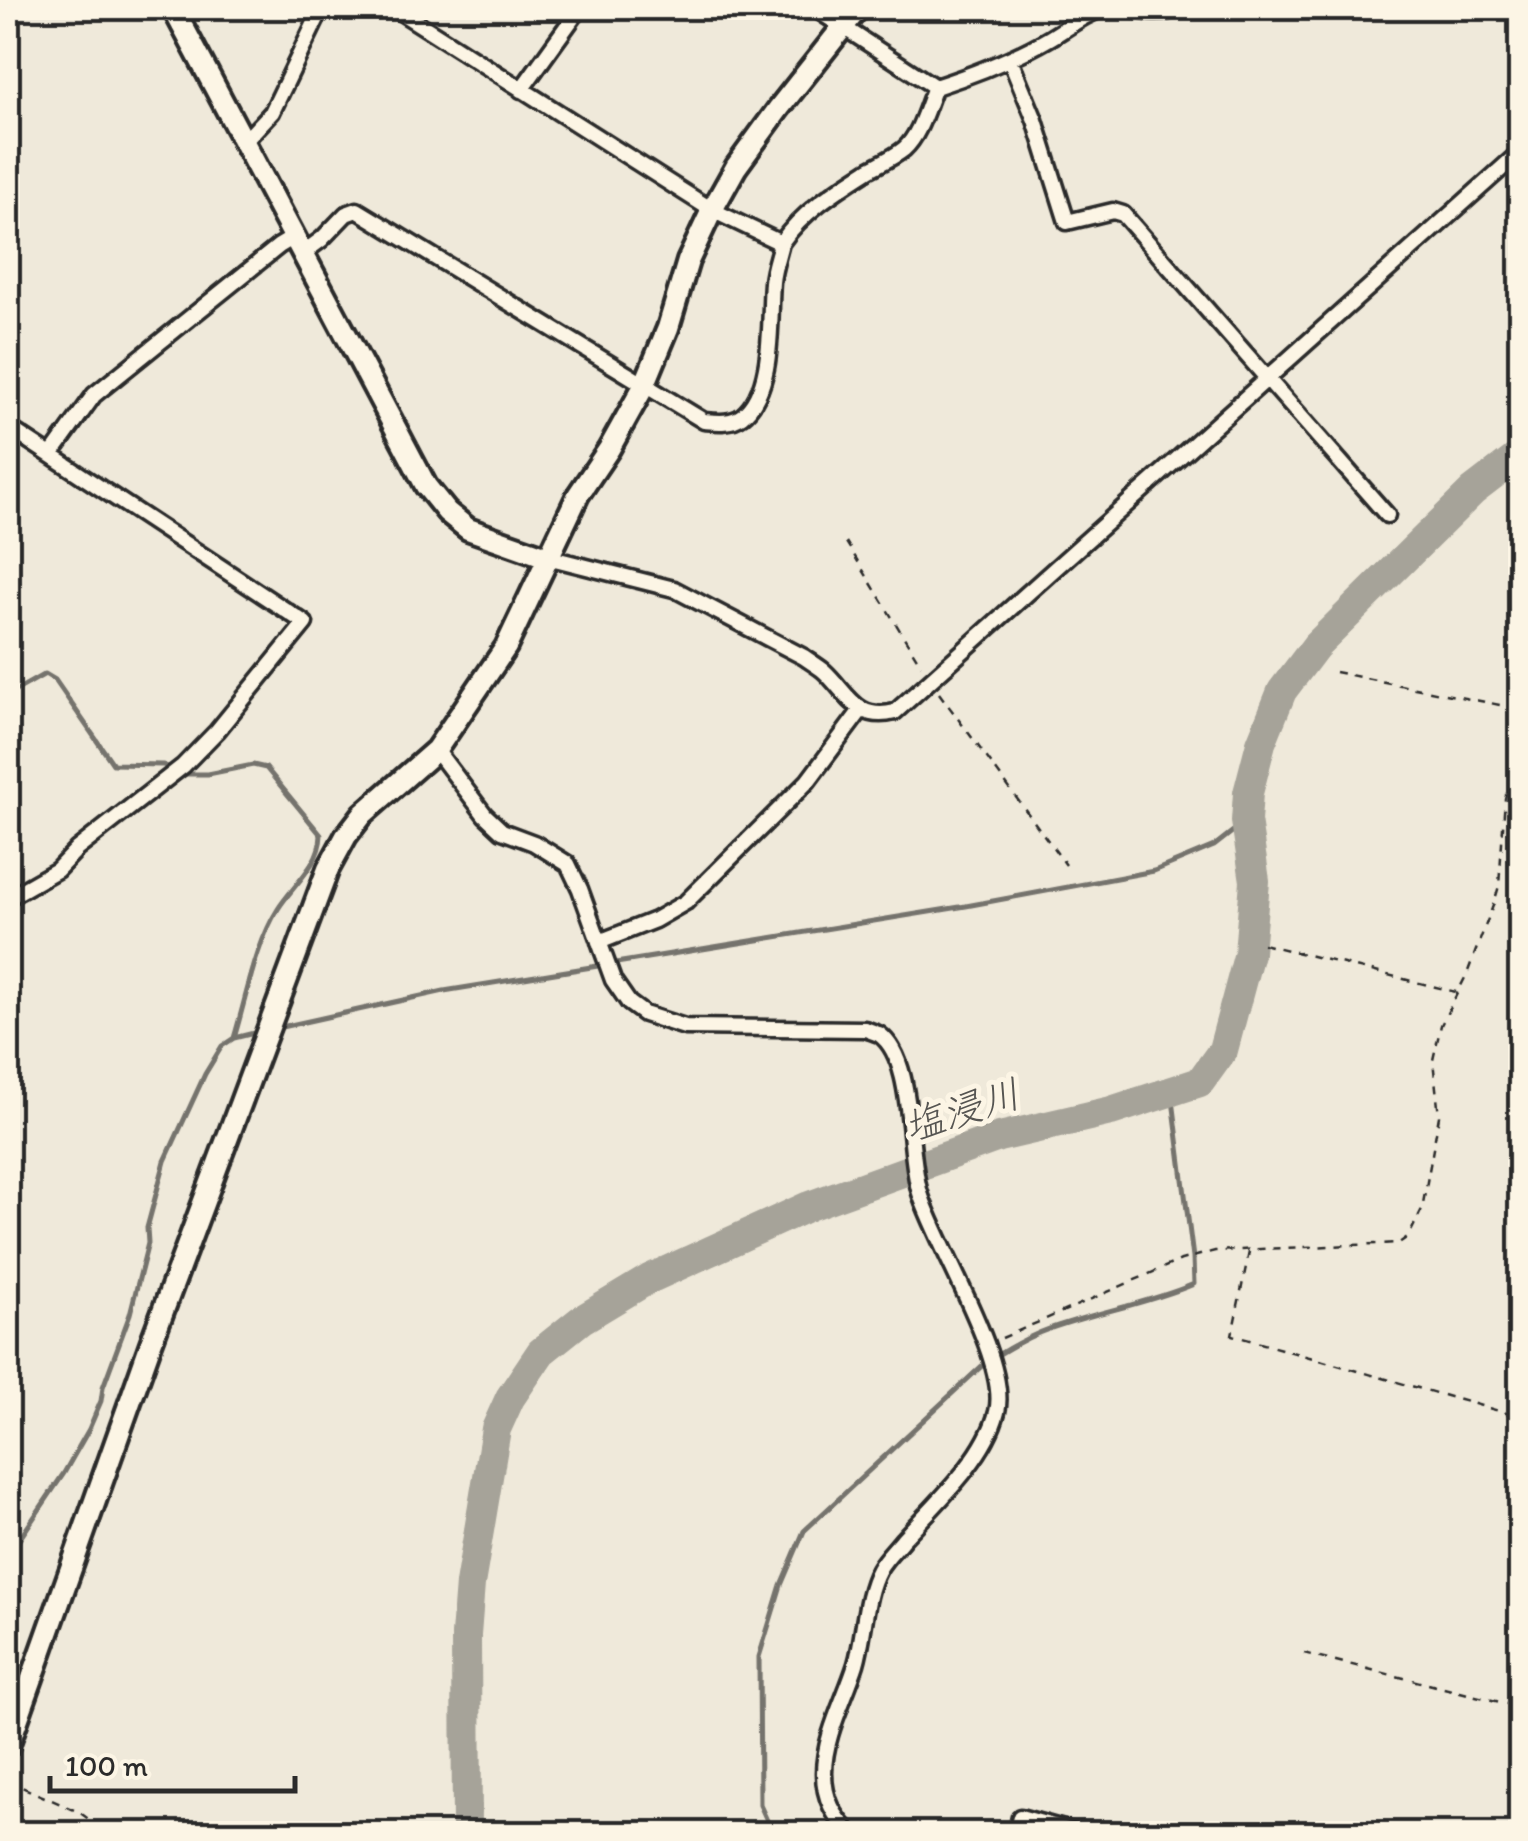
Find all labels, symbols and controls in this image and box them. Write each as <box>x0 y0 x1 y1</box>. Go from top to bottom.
water label: 塩浸川 <box>898 1069 1026 1151</box>
scale bar <box>50 1731 295 1793</box>
text: 100 m <box>65 1747 148 1784</box>

